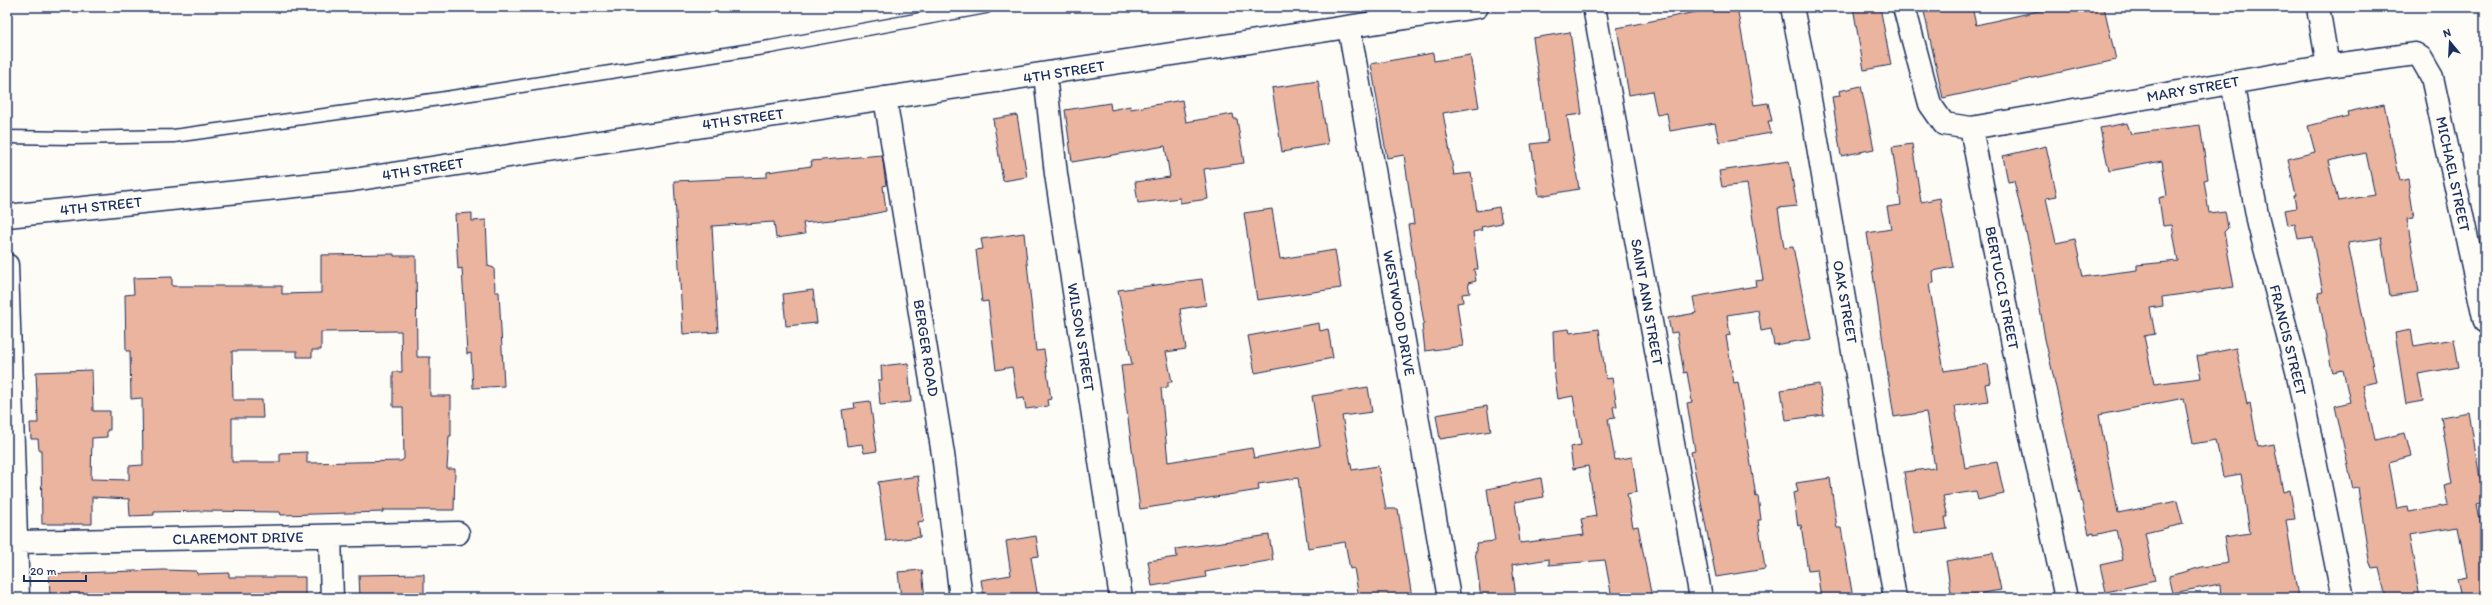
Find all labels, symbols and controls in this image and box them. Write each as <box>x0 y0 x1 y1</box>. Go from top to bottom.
north arrow <box>2430 22 2470 62</box>
text: N <box>2442 26 2453 40</box>
street label: 4TH STREET <box>1022 57 1107 87</box>
street label: MARY STREET <box>2145 72 2241 106</box>
street label: 4TH STREET <box>701 104 786 134</box>
street label: MICHAEL STREET <box>2432 115 2474 234</box>
street label: 4TH STREET <box>381 154 466 184</box>
street label: 4TH STREET <box>59 193 144 219</box>
street label: BERTUCCI STREET <box>1981 225 2023 352</box>
street label: SAINT ANN STREET <box>1627 237 1667 367</box>
street label: WESTWOOD DRIVE <box>1379 249 1419 377</box>
street label: OAK STREET <box>1829 259 1861 346</box>
street label: WILSON STREET <box>1064 281 1099 393</box>
street label: FRANCIS STREET <box>2266 283 2311 398</box>
street label: BERGER ROAD <box>909 298 943 398</box>
street label: CLAREMONT DRIVE <box>172 528 304 548</box>
scale bar <box>24 557 86 583</box>
text: 20 m <box>30 564 57 578</box>

